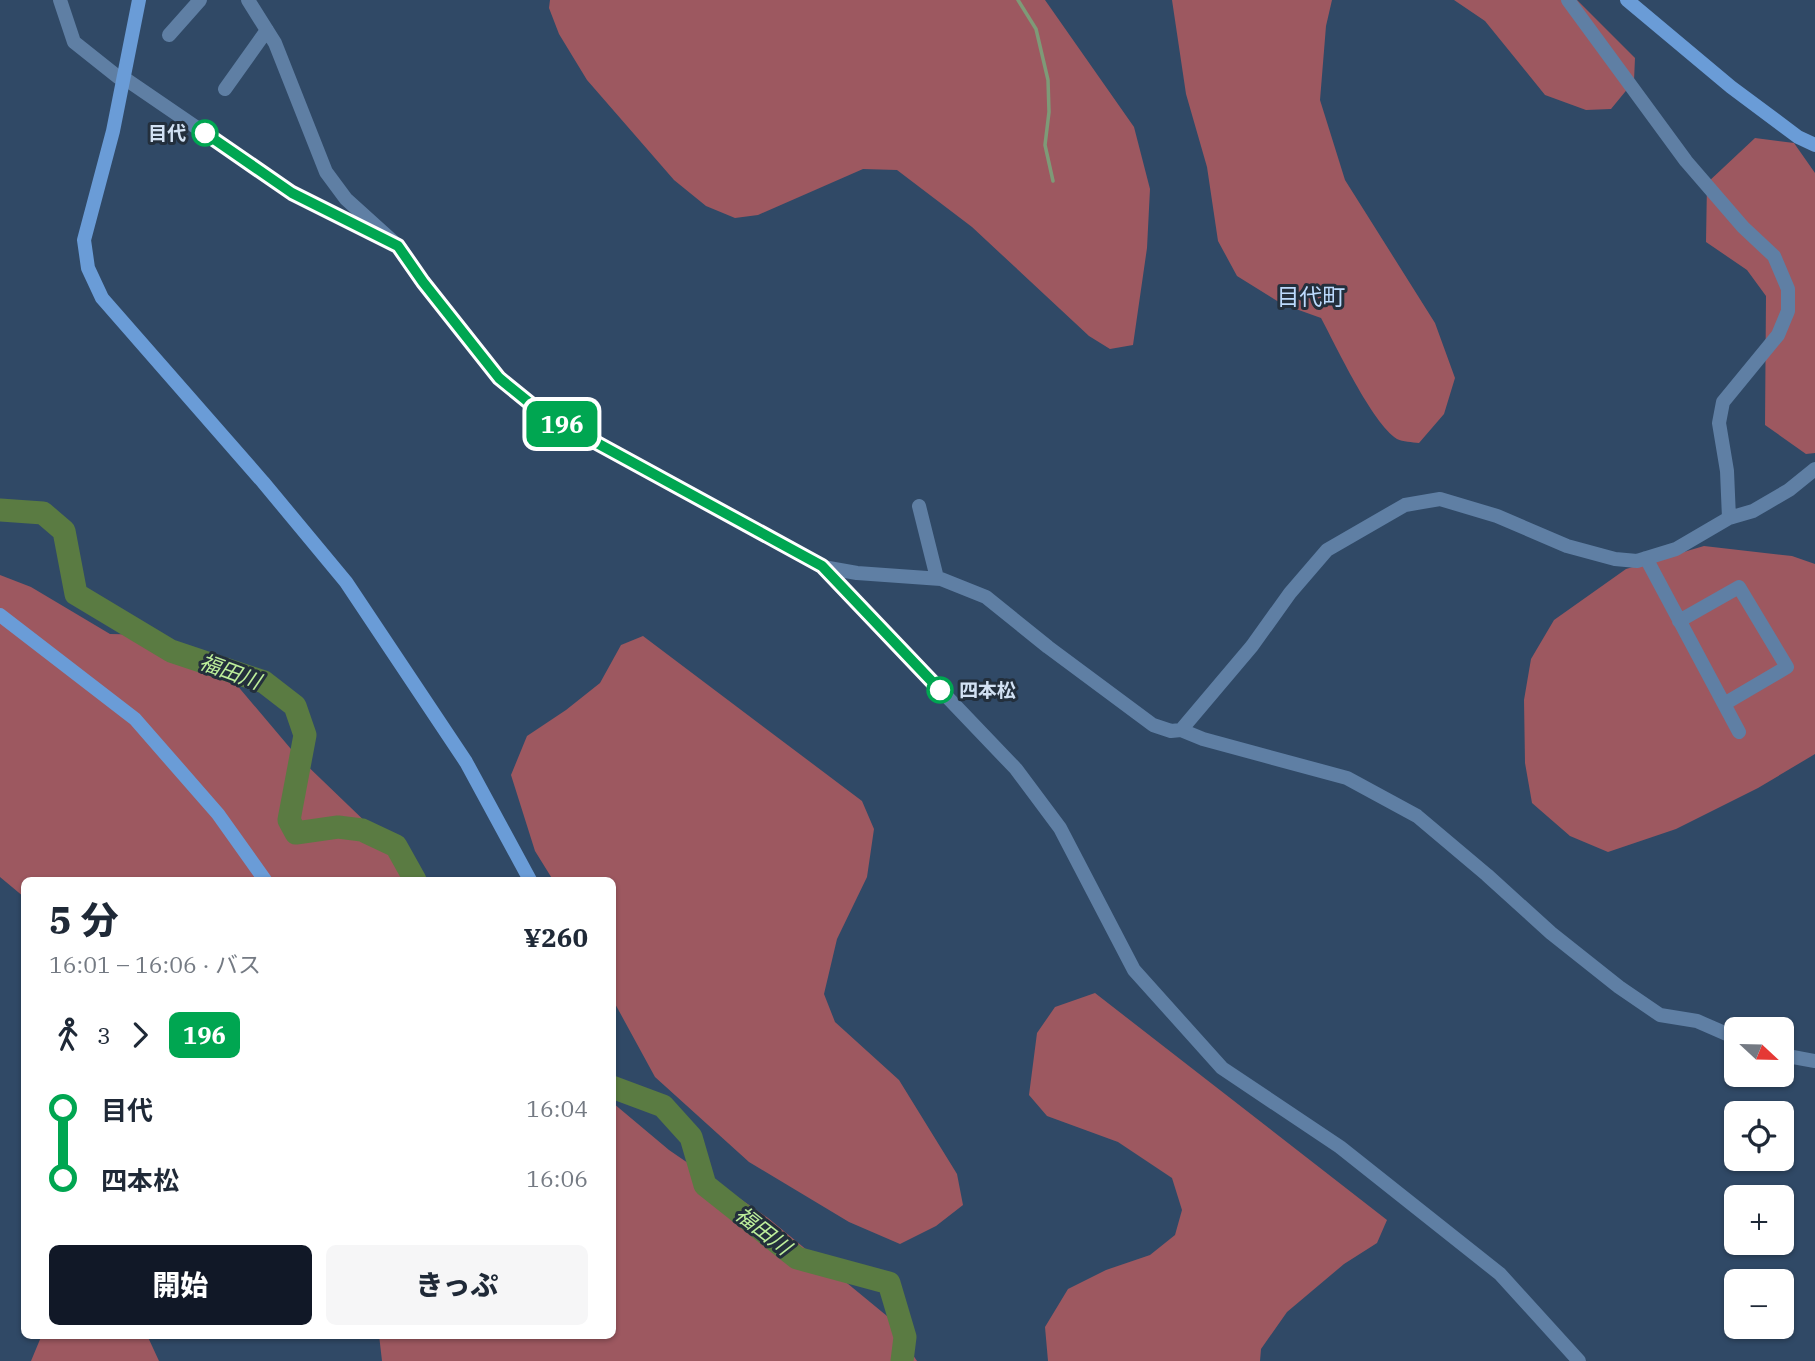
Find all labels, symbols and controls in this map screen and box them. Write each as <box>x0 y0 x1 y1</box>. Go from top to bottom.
marker: 目代 <box>192 120 218 146</box>
place label: 目代 <box>148 121 186 145</box>
district label: 目代町 <box>1277 281 1346 311</box>
line badge: 196 <box>522 401 602 447</box>
text: 196 <box>540 408 584 440</box>
water label: 福田川 <box>196 647 267 696</box>
marker: 四本松 <box>927 677 953 703</box>
place label: 四本松 <box>959 678 1016 702</box>
text: 5 分 <box>49 895 119 944</box>
text: ¥260 <box>523 920 588 954</box>
text: 16:01 – 16:06 · バス <box>49 949 261 979</box>
icon: walk <box>49 1016 87 1054</box>
icon: forward <box>121 1016 159 1054</box>
north arrow <box>1724 1017 1794 1087</box>
map controls <box>1724 1017 1794 1339</box>
text: 196 <box>183 1019 226 1051</box>
text: 3 <box>97 1020 111 1050</box>
text: 目代 <box>101 1093 153 1127</box>
text: 16:04 <box>526 1093 588 1123</box>
button: locate <box>1724 1101 1794 1171</box>
text: 四本松 <box>101 1163 179 1197</box>
text: 16:06 <box>526 1163 588 1193</box>
button: + <box>1724 1185 1794 1255</box>
water label: 福田川 <box>730 1200 799 1262</box>
button: 開始 <box>49 1245 312 1325</box>
button: きっぷ <box>326 1245 588 1325</box>
button: − <box>1724 1269 1794 1339</box>

